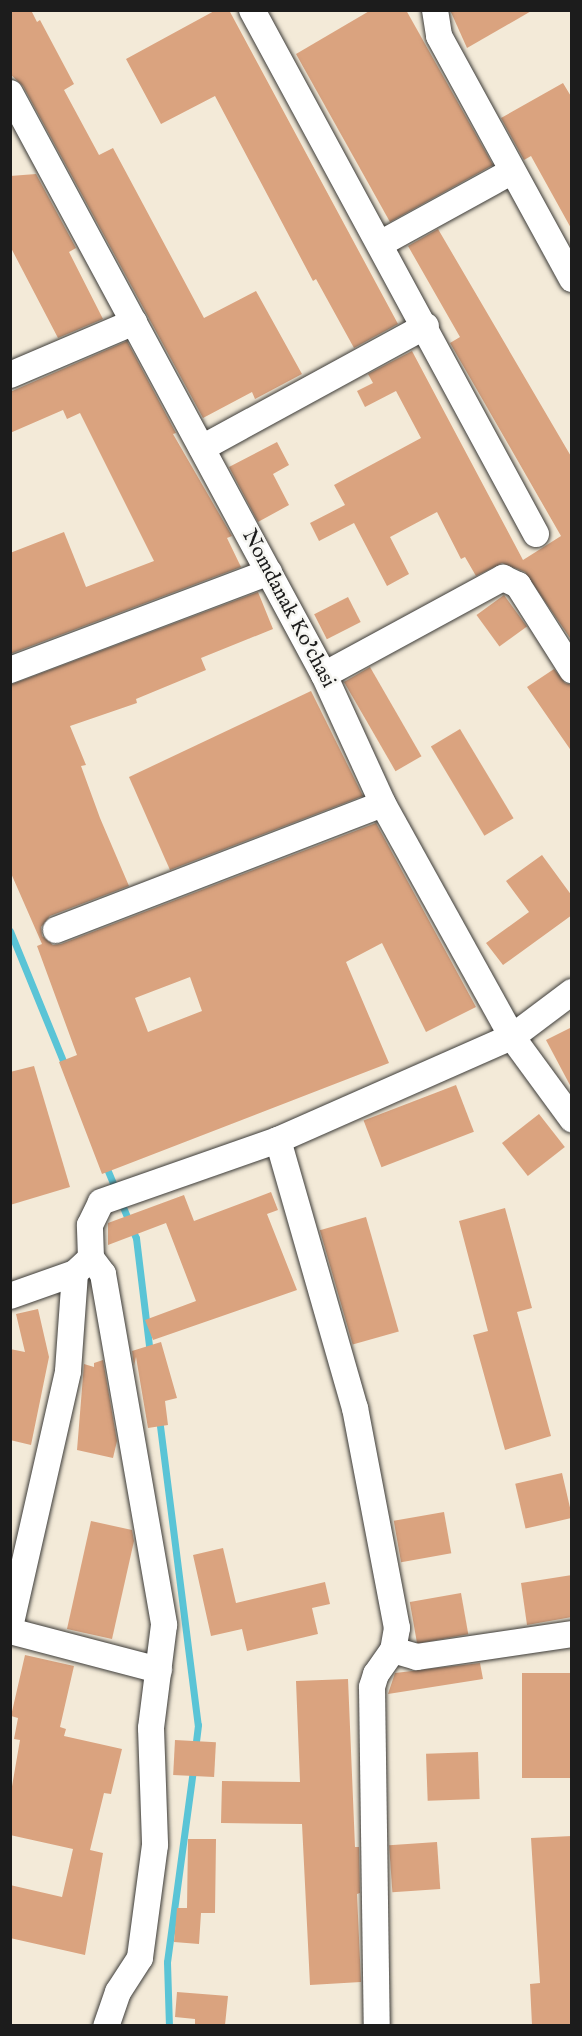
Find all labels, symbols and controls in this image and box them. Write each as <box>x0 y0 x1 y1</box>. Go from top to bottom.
street label: Nomdanak Ko'chasi <box>236 526 340 692</box>

